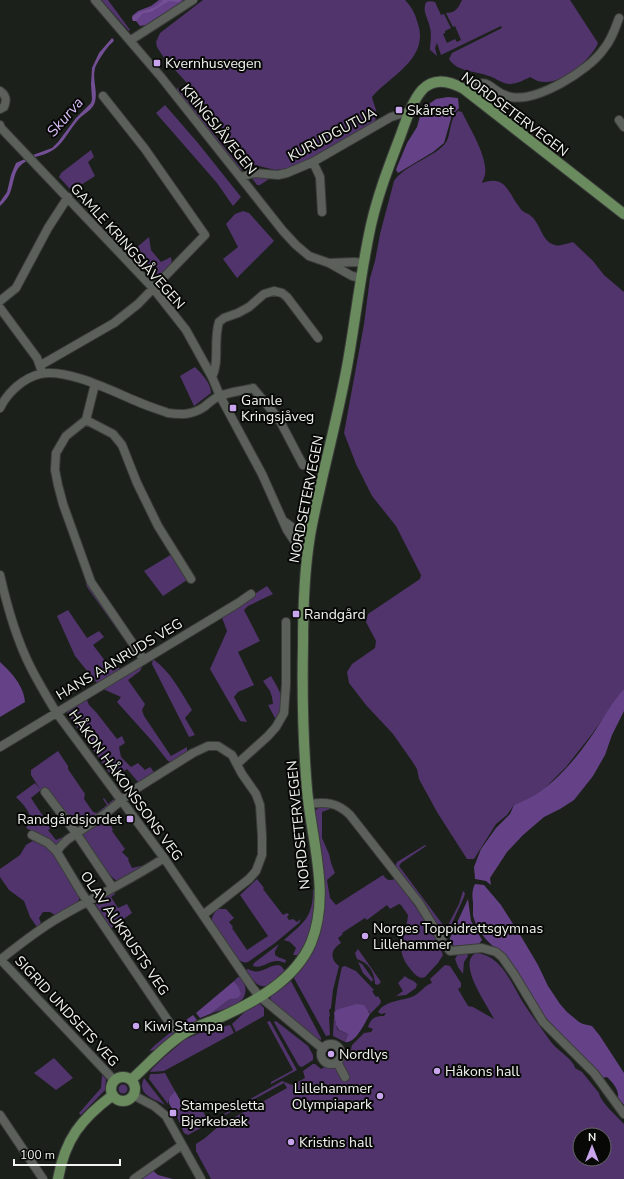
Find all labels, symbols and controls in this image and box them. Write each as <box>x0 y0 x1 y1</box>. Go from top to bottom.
place label: Kvernhusvegen <box>165 54 261 73</box>
marker: Kvernhusvegen <box>152 58 162 68</box>
street label: NORDSETERVEGEN <box>457 68 572 161</box>
street label: KRINGSJÅVEGEN <box>176 80 261 178</box>
water label: Skurva <box>42 93 88 141</box>
place label: Skårset <box>407 101 454 120</box>
street label: KURUDGUTUA <box>285 103 380 166</box>
marker: Skårset <box>394 105 404 115</box>
street label: GAMLE KRINGSJÅVEGEN <box>66 179 189 313</box>
place label: Gamle Kringsjåveg <box>241 391 314 426</box>
marker: Gamle Kringsjåveg <box>228 403 238 413</box>
street label: NORDSETERVEGEN <box>285 434 328 565</box>
place label: Randgård <box>304 605 366 624</box>
marker: Randgård <box>291 609 301 619</box>
street label: HANS AANRUDS VEG <box>53 614 186 705</box>
street label: HÅKON HÅKONSSONS VEG <box>64 706 187 865</box>
street label: NORDSETERVEGEN <box>282 759 315 890</box>
place label: Randgårdsjordet <box>17 810 122 829</box>
marker: Randgårdsjordet <box>125 814 135 824</box>
street label: OLAV AUKRUSTS VEG <box>76 867 173 999</box>
place label: Norges Toppidrettsgymnas Lillehammer <box>373 919 543 954</box>
marker: Norges Toppidrettsgymnas Lillehammer <box>360 931 370 941</box>
street label: SIGRID UNDSETS VEG <box>10 952 123 1071</box>
place label: Kiwi Stampa <box>144 1017 223 1036</box>
marker: Kiwi Stampa <box>131 1021 141 1031</box>
place label: Nordlys <box>339 1045 388 1064</box>
marker: Nordlys <box>326 1049 336 1059</box>
place label: Håkons hall <box>445 1062 520 1081</box>
marker: Håkons hall <box>432 1066 442 1076</box>
place label: Lillehammer Olympiapark <box>292 1079 373 1114</box>
marker: Lillehammer Olympiapark <box>375 1091 385 1101</box>
place label: Stampesletta Bjerkebæk <box>181 1096 265 1131</box>
marker: Stampesletta Bjerkebæk <box>168 1108 178 1118</box>
north arrow <box>572 1127 612 1167</box>
text: N <box>588 1130 596 1145</box>
place label: Kristins hall <box>299 1133 374 1152</box>
marker: Kristins hall <box>286 1137 296 1147</box>
scale bar <box>14 1141 120 1167</box>
text: 100 m <box>20 1147 55 1163</box>

